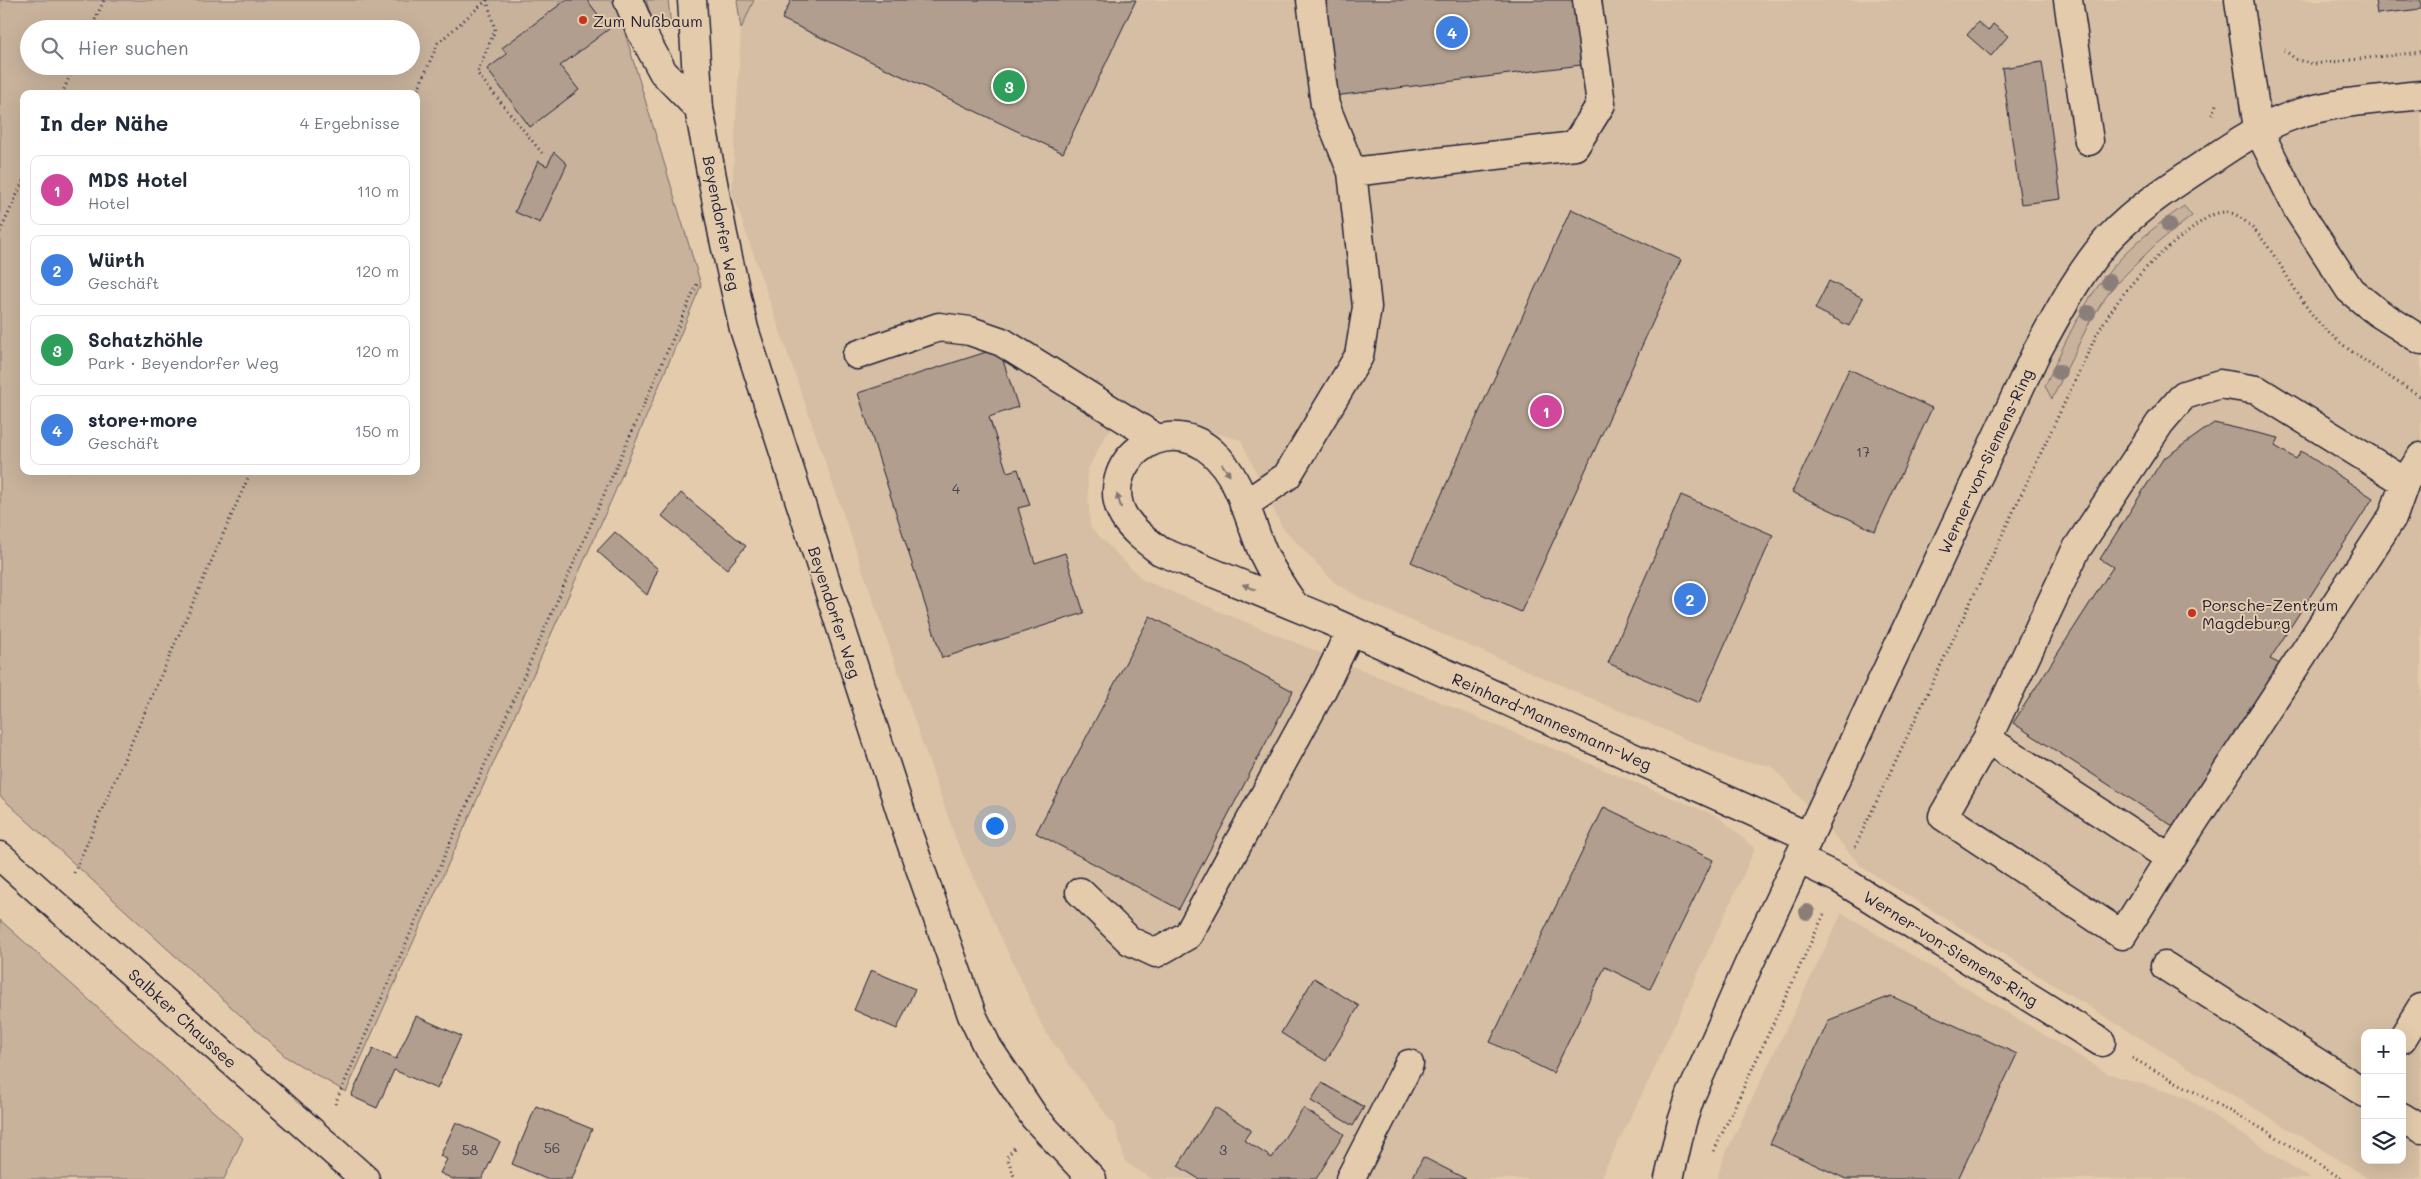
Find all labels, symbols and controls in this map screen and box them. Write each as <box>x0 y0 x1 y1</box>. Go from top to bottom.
place label: Zum Nußbaum <box>593 10 703 31</box>
pin: 4 <box>1436 13 1468 51</box>
marker: Zum Nußbaum <box>577 14 589 26</box>
search box <box>20 20 420 75</box>
icon: search <box>38 34 66 62</box>
text: Hier suchen <box>78 35 189 60</box>
pin: 3 <box>993 67 1025 105</box>
text: In der Nähe <box>40 109 168 136</box>
text: 4 Ergebnisse <box>300 112 400 133</box>
street label: Beyendorfer Weg <box>699 154 745 292</box>
text: MDS Hotel <box>88 167 187 192</box>
text: 1 <box>53 180 61 201</box>
text: 110 m <box>357 180 399 201</box>
text: Hotel <box>88 192 130 213</box>
text: Würth <box>88 247 144 272</box>
text: 2 <box>53 260 61 281</box>
text: 120 m <box>355 260 399 281</box>
text: Geschäft <box>88 272 159 293</box>
text: Schatzhöhle <box>88 327 203 352</box>
text: 3 <box>52 340 62 361</box>
text: 120 m <box>355 340 399 361</box>
text: Park · Beyendorfer Weg <box>88 352 279 373</box>
street label: Werner-von-Siemens-Ring <box>1933 365 2037 557</box>
pin: 1 <box>1530 392 1562 430</box>
text: store+more <box>88 407 197 432</box>
text: 4 <box>52 420 62 441</box>
text: 150 m <box>355 420 399 441</box>
text: Geschäft <box>88 432 159 453</box>
house number: 17 <box>1856 442 1870 461</box>
one-way arrow <box>1221 463 1231 476</box>
house number: 4 <box>952 479 961 498</box>
one-way arrow <box>1115 493 1123 508</box>
street label: Beyendorfer Weg <box>804 544 866 680</box>
pin: 2 <box>1674 580 1706 618</box>
one-way arrow <box>1241 583 1256 591</box>
place label: Porsche-Zentrum Magdeburg <box>2202 594 2338 633</box>
marker: Porsche-Zentrum Magdeburg <box>2186 607 2198 619</box>
street label: Reinhard-Mannesmann-Weg <box>1449 667 1655 775</box>
your location <box>982 813 1008 839</box>
street label: Werner-von-Siemens-Ring <box>1860 886 2042 1010</box>
street label: Salbker Chaussee <box>124 964 242 1072</box>
map controls <box>2361 1029 2406 1164</box>
button: + <box>2361 1029 2406 1074</box>
button: − <box>2361 1074 2406 1119</box>
button: layers <box>2361 1119 2406 1164</box>
house number: 56 <box>544 1138 560 1157</box>
house number: 58 <box>462 1140 478 1159</box>
house number: 3 <box>1219 1140 1227 1159</box>

